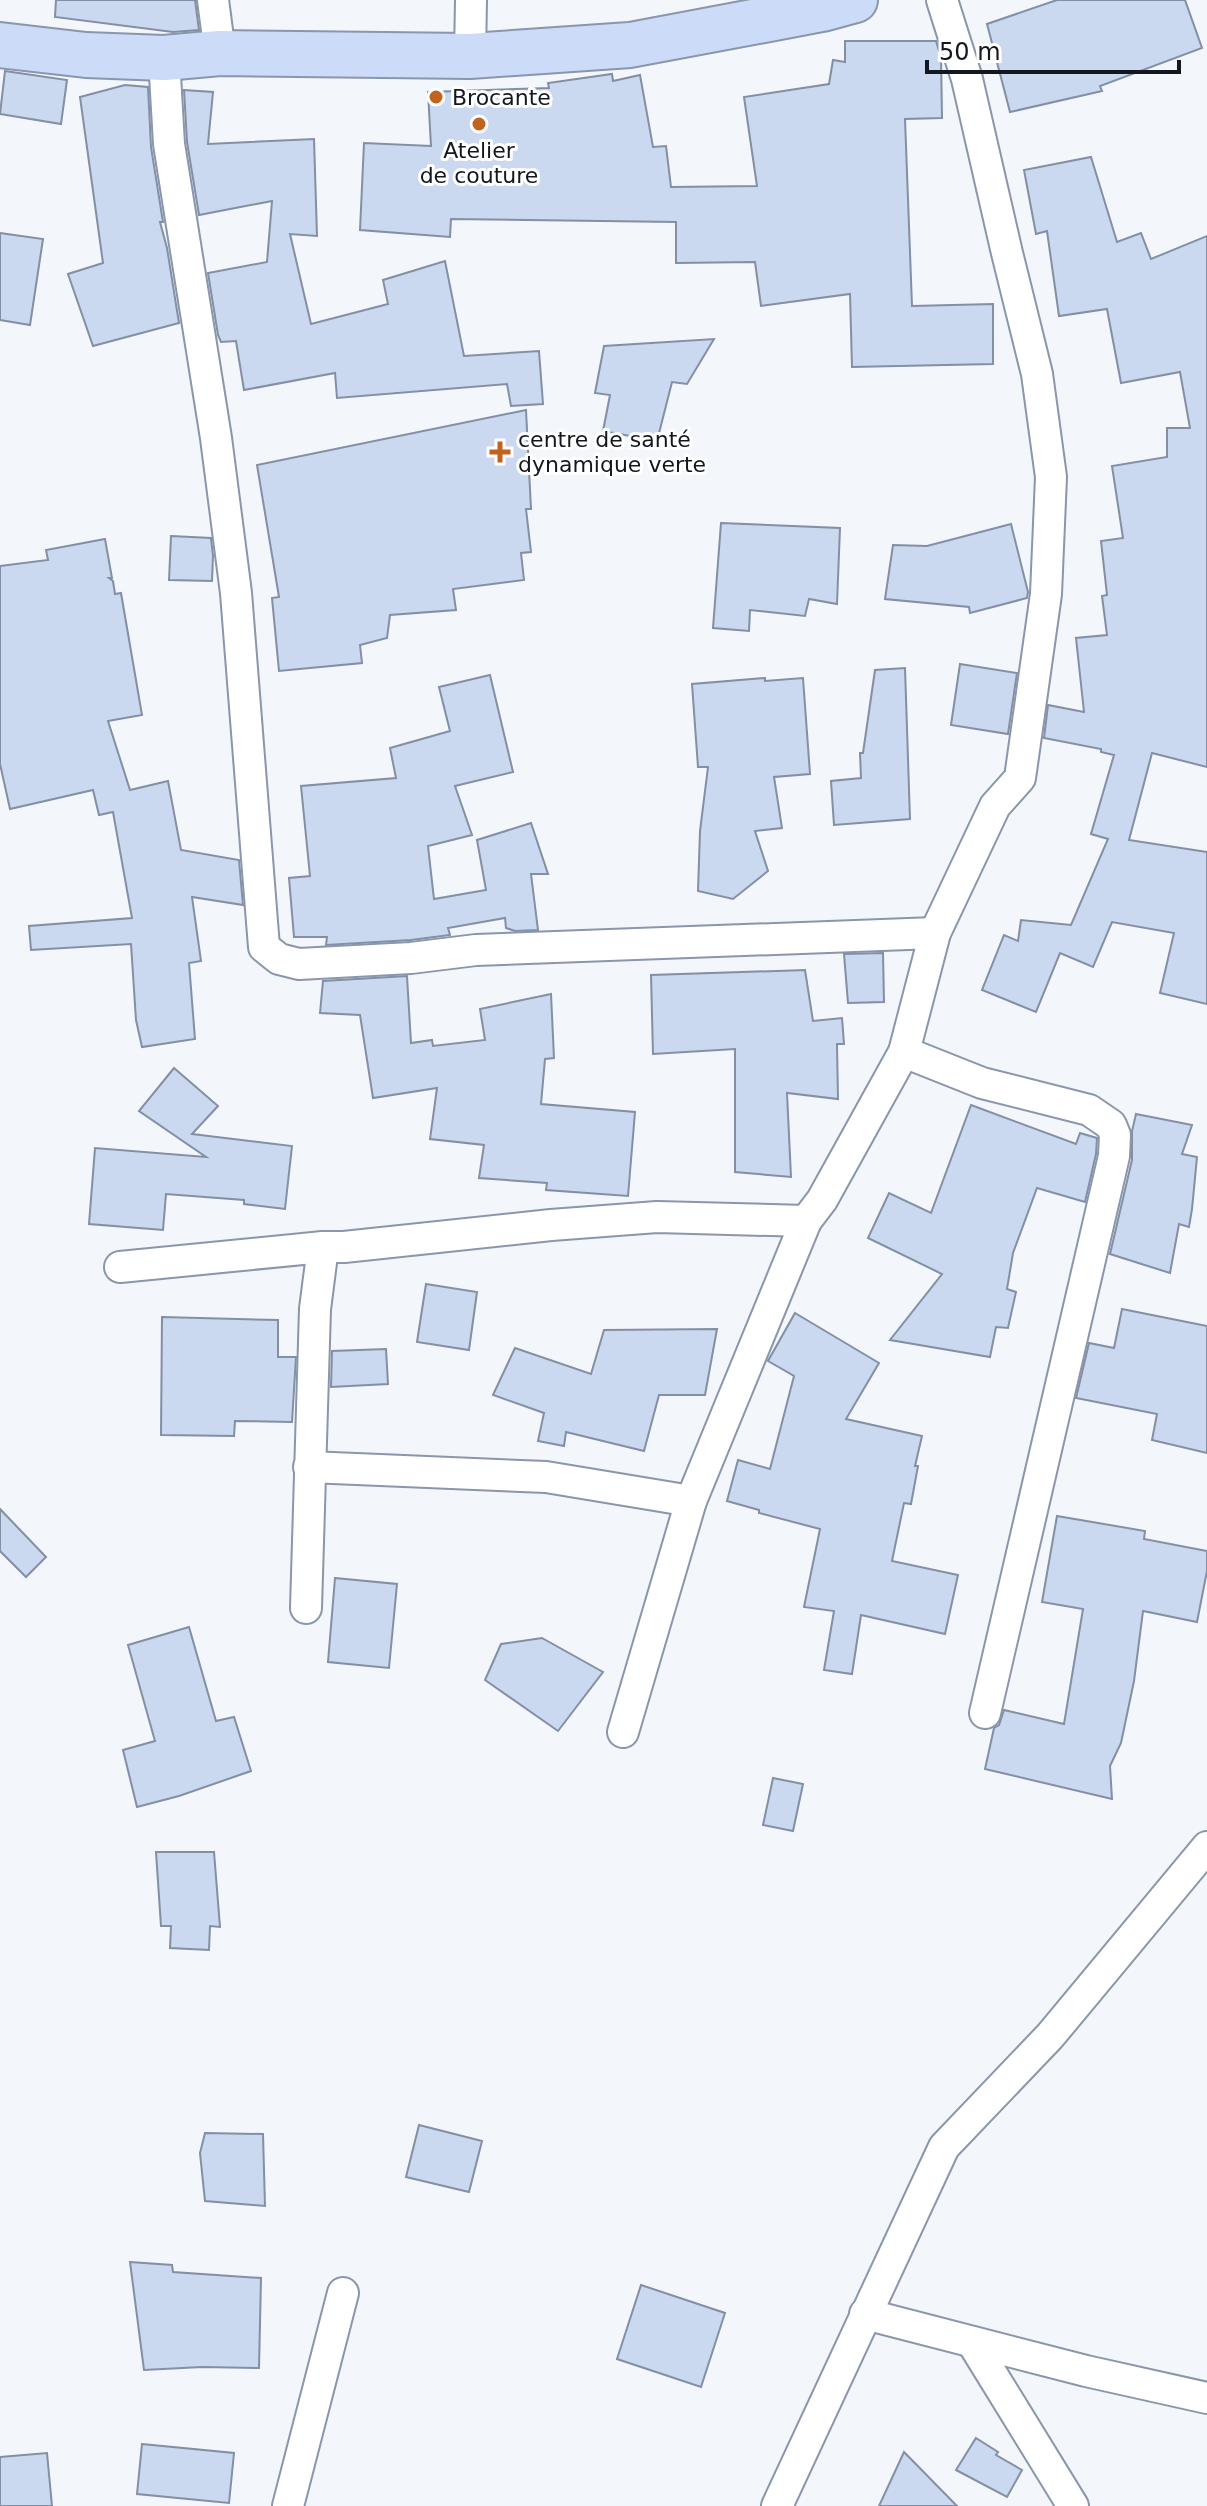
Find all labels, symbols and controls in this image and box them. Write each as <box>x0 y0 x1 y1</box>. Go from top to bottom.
scale bar <box>927 24 1179 74</box>
text: 50 m <box>939 38 1001 66</box>
place label: Brocante <box>452 85 551 110</box>
marker: Brocante <box>427 88 445 106</box>
marker: Atelier de couture <box>470 115 488 133</box>
place label: Atelier de couture <box>420 138 538 188</box>
place label: centre de santé dynamique verte <box>518 427 706 477</box>
marker: centre de santé dynamique verte <box>489 441 511 463</box>

